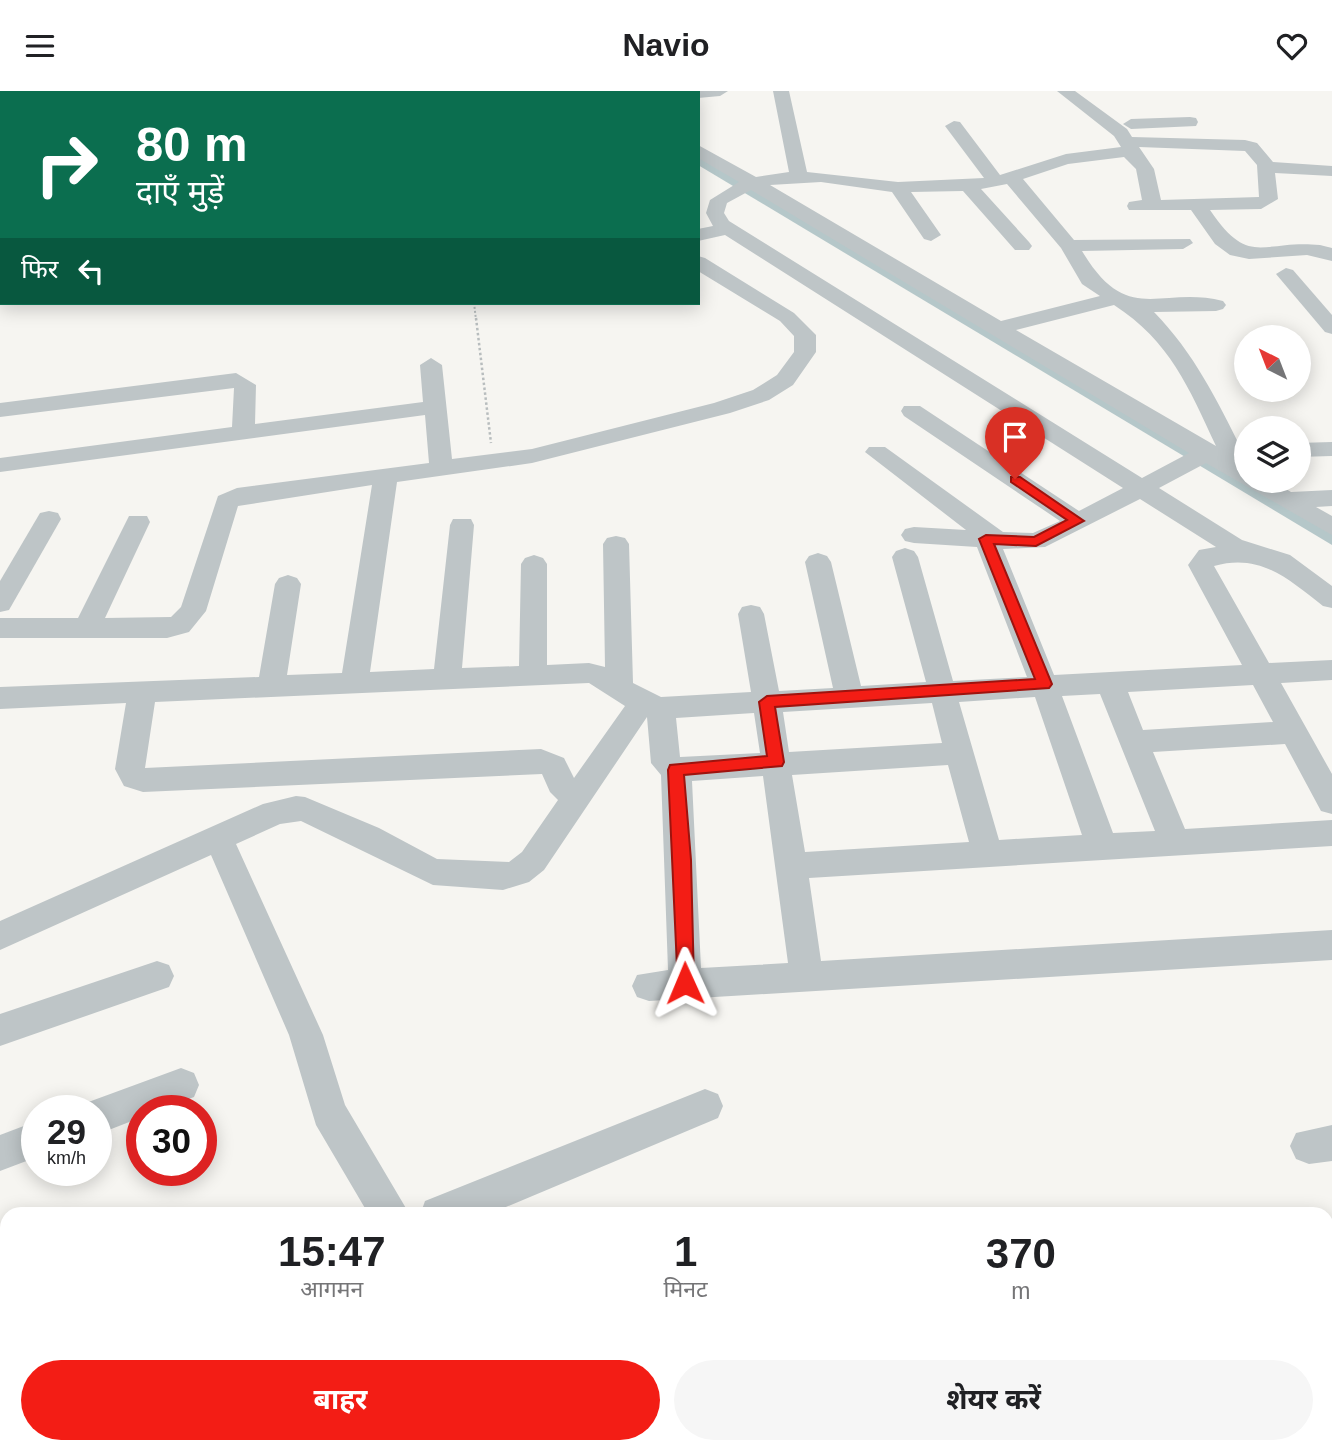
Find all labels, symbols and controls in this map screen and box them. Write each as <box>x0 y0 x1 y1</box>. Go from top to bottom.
icon: menu <box>21 27 59 65</box>
text: Navio <box>622 27 710 63</box>
icon: heart <box>1273 27 1311 65</box>
text: 80 m <box>136 117 248 171</box>
icon: right <box>21 119 112 210</box>
text: दाएँ मुड़ें <box>136 174 224 210</box>
icon: left <box>72 252 110 290</box>
text: फिर <box>21 254 58 284</box>
north arrow <box>1234 325 1311 403</box>
map controls <box>1234 325 1311 493</box>
pin <box>985 407 1045 479</box>
button: layers <box>1234 416 1311 493</box>
icon: arrive <box>996 418 1034 456</box>
position arrow <box>648 946 722 1020</box>
speed limit sign: 30 <box>126 1095 217 1186</box>
text: 29 <box>47 1112 86 1151</box>
text: km/h <box>47 1148 86 1168</box>
text: 15:47 <box>278 1228 386 1275</box>
text: 1 <box>674 1228 697 1275</box>
text: 370 <box>986 1230 1056 1277</box>
text: आगमन <box>300 1276 363 1302</box>
text: मिनट <box>664 1276 708 1302</box>
text: m <box>1011 1278 1030 1304</box>
button: बाहर <box>21 1360 660 1440</box>
button: शेयर करें <box>674 1360 1313 1440</box>

